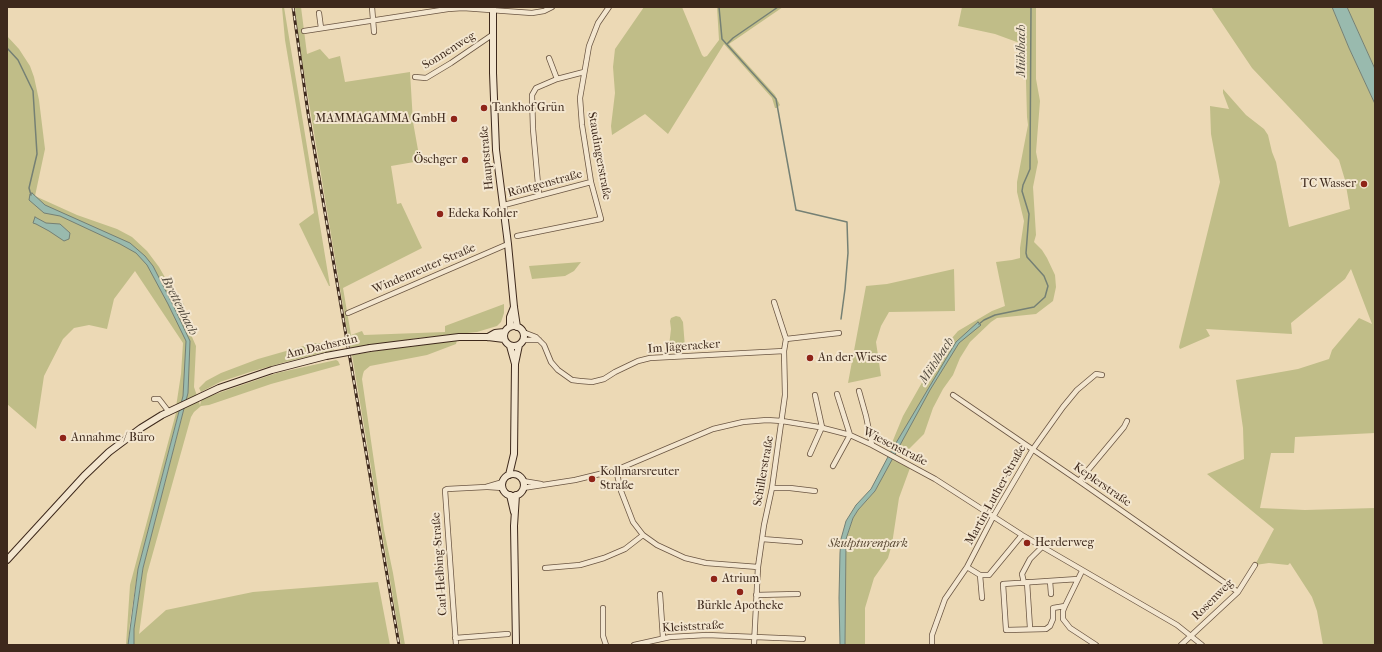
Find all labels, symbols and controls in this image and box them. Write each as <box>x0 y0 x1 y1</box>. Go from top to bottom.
water label: Mühlbach <box>1014 25 1030 77</box>
street label: Sonnenweg <box>420 29 478 73</box>
place label: Tankhof Grün <box>492 101 564 115</box>
marker: Tankhof Grün <box>479 103 489 113</box>
street label: Staudingerstraße <box>584 111 614 201</box>
place label: MAMMAGAMMA GmbH <box>315 112 446 126</box>
marker: MAMMAGAMMA GmbH <box>449 114 459 124</box>
street label: Hauptstraße <box>477 125 497 191</box>
place label: Öschger <box>414 153 457 167</box>
marker: Öschger <box>460 155 470 165</box>
street label: Röntgenstraße <box>506 167 584 201</box>
place label: TC Wasser <box>1301 177 1356 191</box>
marker: TC Wasser <box>1359 179 1369 189</box>
place label: Edeka Kohler <box>448 207 518 221</box>
marker: Edeka Kohler <box>435 209 445 219</box>
street label: Windenreuter Straße <box>370 241 478 297</box>
water label: Brettenbach <box>157 274 201 338</box>
street label: Am Dachsrain <box>285 332 359 362</box>
water label: Mühlbach <box>916 335 958 387</box>
street label: Im Jägeracker <box>647 337 721 357</box>
place label: An der Wiese <box>818 351 887 365</box>
marker: An der Wiese <box>805 353 815 363</box>
street label: Wiesenstraße <box>860 425 930 469</box>
place label: Annahme / Büro <box>71 431 155 445</box>
marker: Annahme / Büro <box>58 433 68 443</box>
street label: Schillerstraße <box>751 435 777 507</box>
street label: Martin-Luther-Straße <box>962 442 1030 548</box>
street label: Keplerstraße <box>1070 460 1134 510</box>
place label: Kollmarsreuter Straße <box>600 465 679 493</box>
marker: Kollmarsreuter Straße <box>587 474 597 484</box>
street label: Carl-Helbing-Straße <box>429 512 451 616</box>
place label: Herderweg <box>1035 536 1094 550</box>
park label: Skulpturenpark <box>828 537 908 551</box>
marker: Herderweg <box>1022 538 1032 548</box>
place label: Atrium <box>722 572 759 586</box>
marker: Atrium <box>709 574 719 584</box>
street label: Rosenweg <box>1189 576 1237 624</box>
marker: Bürkle Apotheke <box>735 587 745 597</box>
place label: Bürkle Apotheke <box>697 599 783 613</box>
street label: Kleiststraße <box>662 618 724 636</box>

